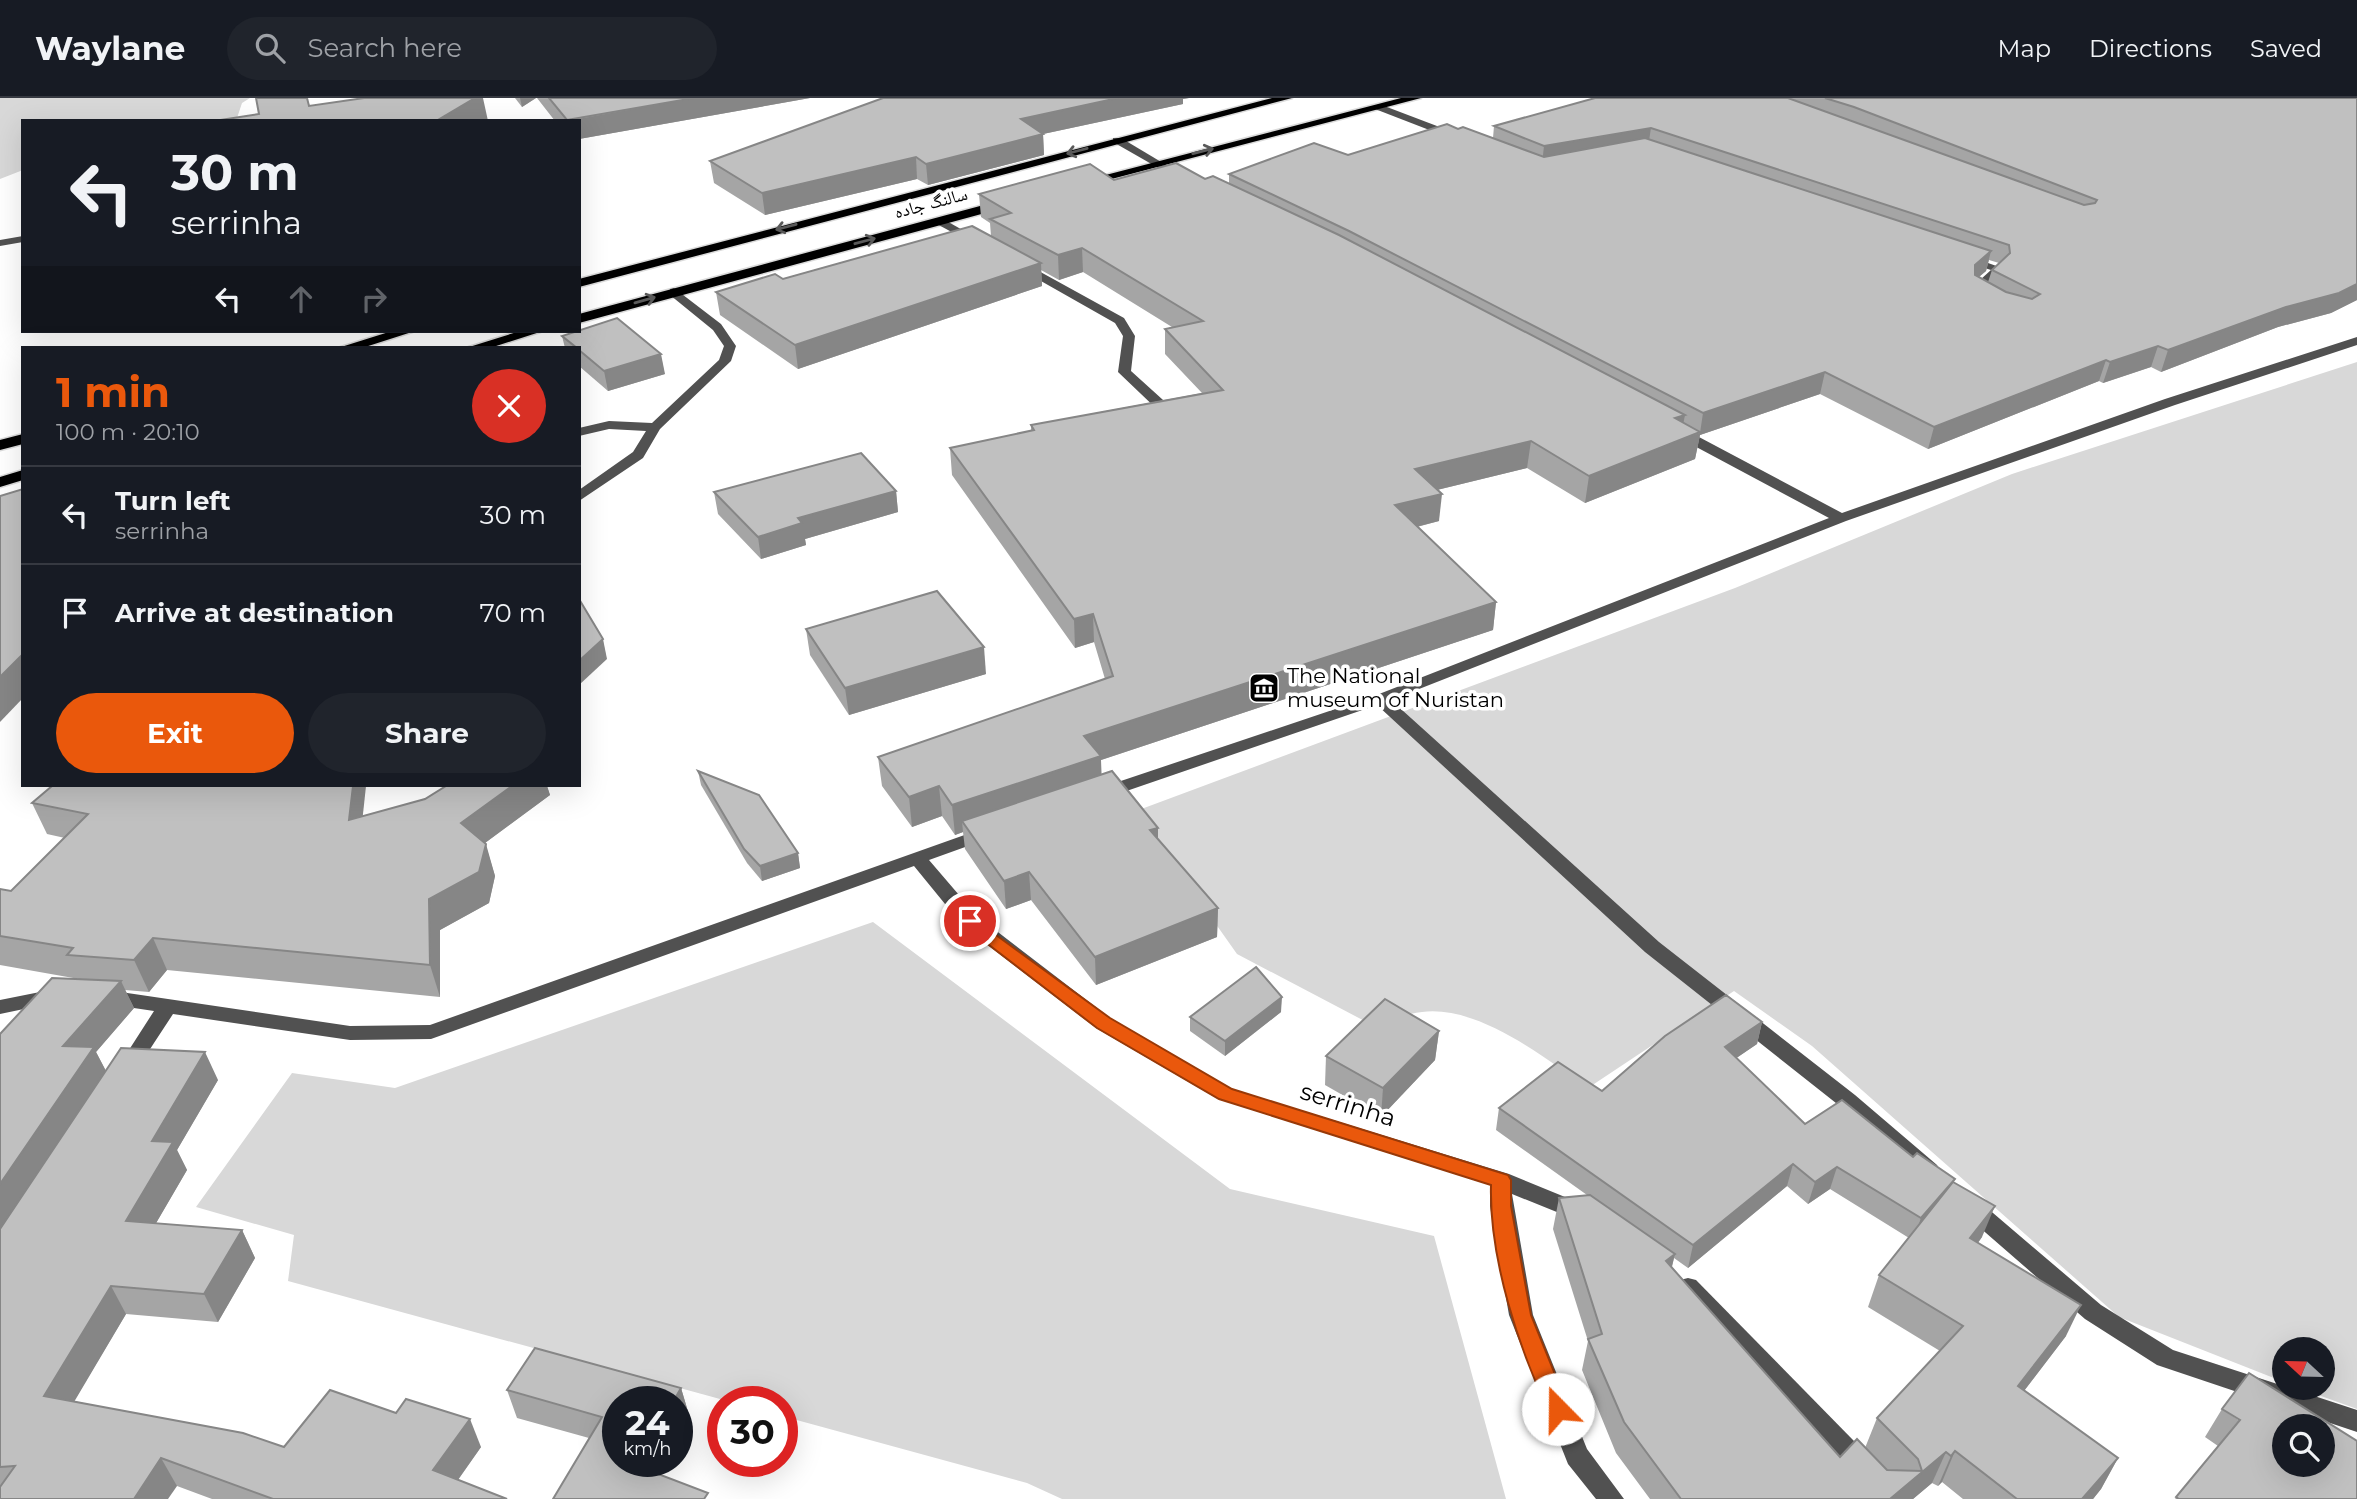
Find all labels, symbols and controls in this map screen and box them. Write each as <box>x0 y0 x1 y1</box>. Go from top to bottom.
search box <box>227 17 717 80</box>
text: Waylane <box>35 28 185 68</box>
icon: search <box>251 29 289 67</box>
text: Search here <box>307 32 462 64</box>
text: Map <box>1998 34 2051 63</box>
text: Directions <box>2089 34 2212 63</box>
text: Saved <box>2250 34 2322 63</box>
text: 30 m <box>171 143 299 202</box>
one-way arrow <box>1191 144 1214 157</box>
one-way arrow <box>1066 145 1089 158</box>
icon: left <box>56 147 147 238</box>
street label: سالنگ جاده <box>892 183 970 223</box>
text: serrinha <box>171 203 302 242</box>
one-way arrow <box>775 221 798 234</box>
one-way arrow <box>853 234 875 247</box>
icon: left <box>209 280 247 318</box>
icon: ahead <box>282 280 320 318</box>
icon: right <box>355 280 393 318</box>
one-way arrow <box>634 293 656 306</box>
text: 1 min <box>56 366 170 418</box>
button: close <box>472 369 546 443</box>
text: 100 m · 20:10 <box>56 418 200 446</box>
text: Turn left <box>115 485 231 517</box>
icon: left <box>56 496 94 534</box>
text: 30 m <box>480 499 546 531</box>
text: serrinha <box>115 517 209 545</box>
icon: arrive <box>56 594 94 632</box>
text: Arrive at destination <box>115 597 394 629</box>
text: 70 m <box>480 597 546 629</box>
place label: The National museum of Nuristan <box>1287 663 1504 712</box>
museum icon: The National museum of Nuristan <box>1247 671 1281 705</box>
button: Exit <box>56 693 294 773</box>
button: Share <box>308 693 546 773</box>
pin <box>940 891 1000 951</box>
icon: arrive <box>951 902 989 940</box>
street label: serrinha <box>1297 1076 1399 1133</box>
north arrow <box>2272 1337 2334 1400</box>
map controls <box>2272 1337 2335 1477</box>
position arrow <box>1521 1372 1595 1446</box>
speed limit sign: 30 <box>707 1386 798 1477</box>
text: 24 <box>625 1401 670 1444</box>
button: search <box>2272 1414 2335 1477</box>
text: km/h <box>623 1438 672 1460</box>

